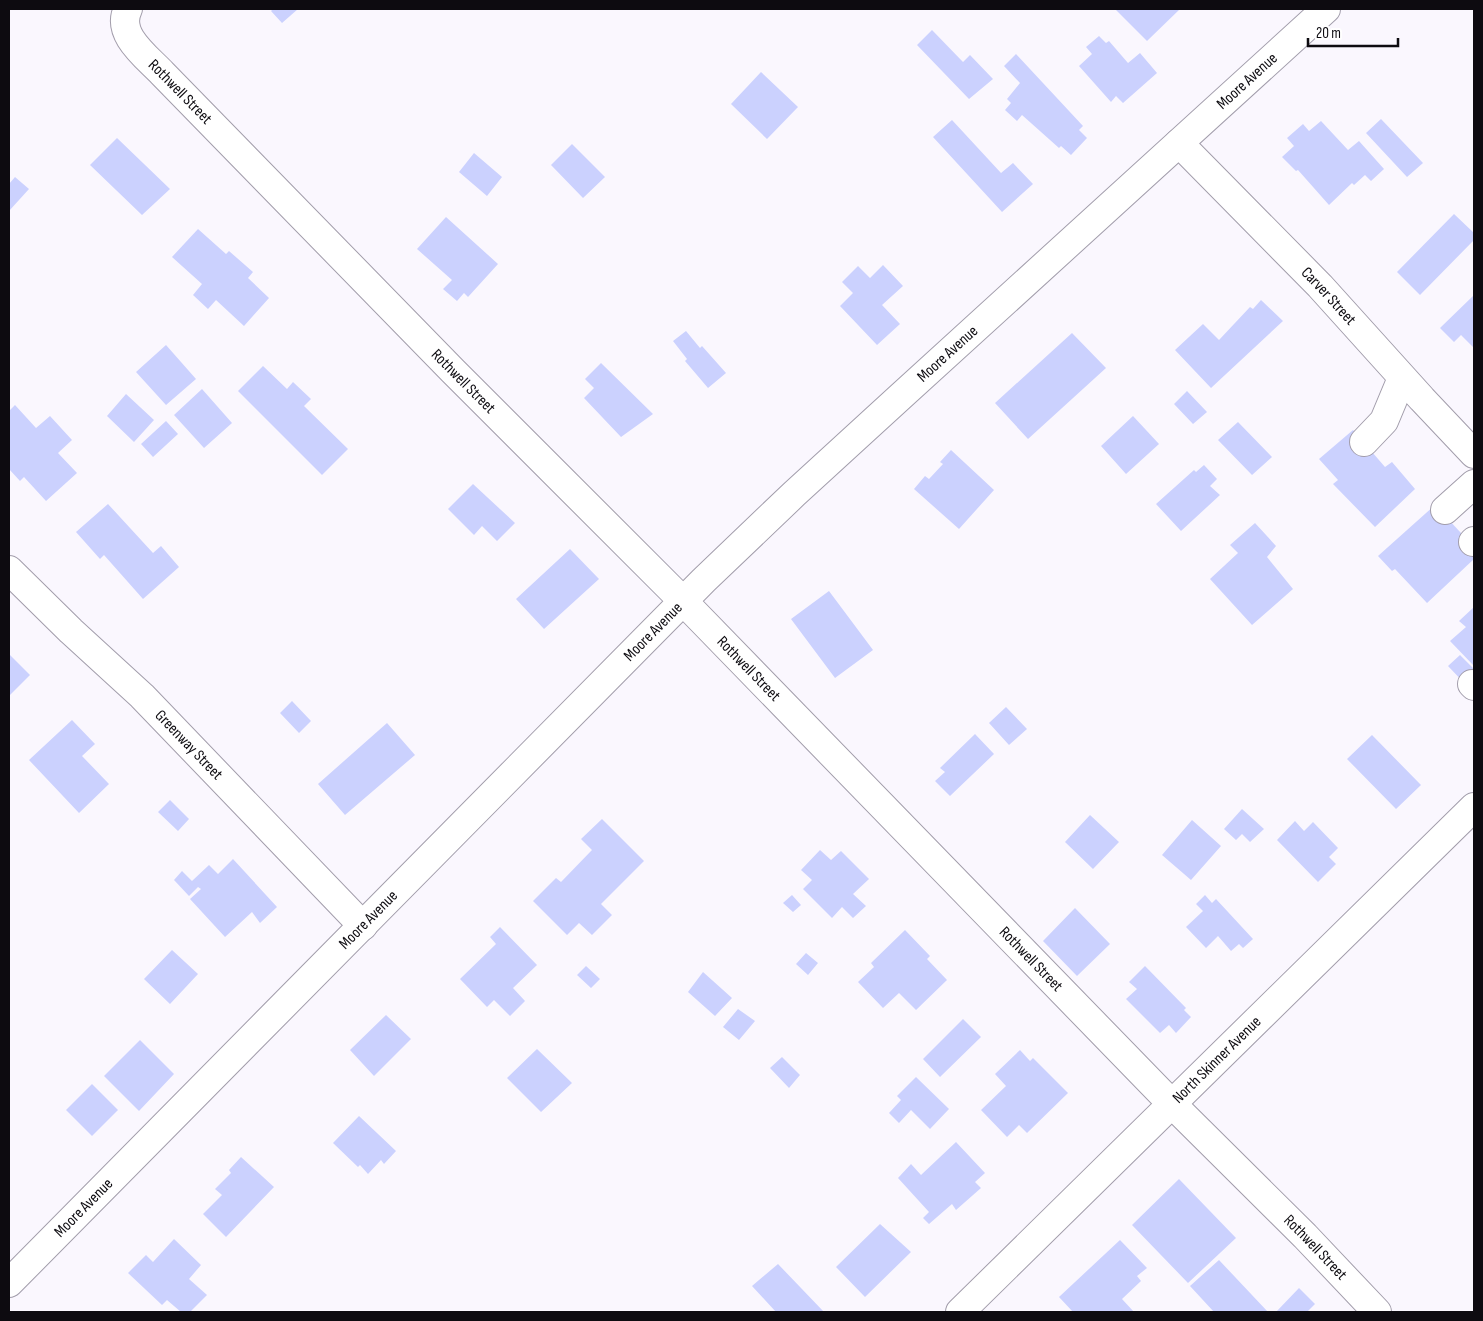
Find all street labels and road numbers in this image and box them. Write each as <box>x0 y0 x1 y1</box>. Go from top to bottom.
street label: Moore Avenue <box>1213 49 1281 113</box>
street label: Rothwell Street <box>144 55 216 128</box>
street label: Carver Street <box>1297 263 1360 329</box>
street label: Moore Avenue <box>913 321 982 386</box>
street label: Rothwell Street <box>427 345 500 418</box>
street label: Moore Avenue <box>620 598 686 665</box>
street label: Rothwell Street <box>713 632 785 705</box>
street label: Greenway Street <box>151 706 227 784</box>
street label: Moore Avenue <box>335 886 401 953</box>
street label: Rothwell Street <box>995 923 1067 996</box>
street label: North Skinner Avenue <box>1169 1012 1265 1107</box>
street label: Moore Avenue <box>50 1174 117 1241</box>
street label: Rothwell Street <box>1280 1211 1351 1284</box>

